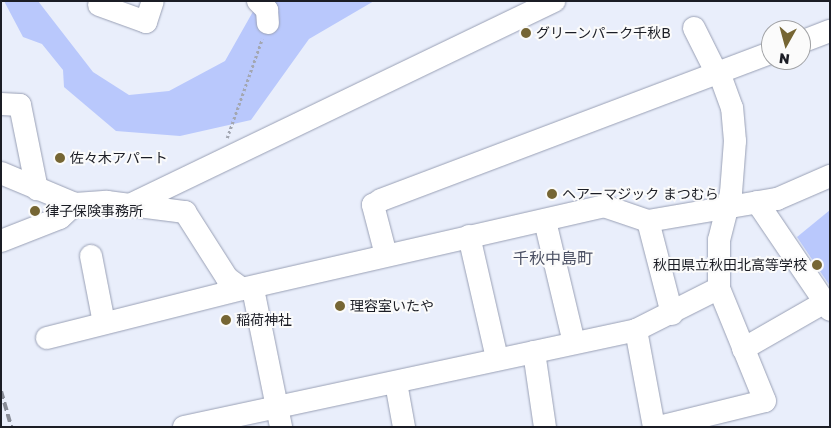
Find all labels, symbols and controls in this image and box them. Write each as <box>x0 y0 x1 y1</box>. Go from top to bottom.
north arrow <box>761 20 811 70</box>
place label: グリーンパーク千秋B <box>536 25 671 41</box>
marker: グリーンパーク千秋B <box>520 27 532 39</box>
text: N <box>778 50 791 68</box>
place label: 佐々木アパート <box>70 150 168 166</box>
marker: 佐々木アパート <box>54 152 66 164</box>
place label: ヘアーマジック まつむら <box>562 186 719 202</box>
marker: ヘアーマジック まつむら <box>546 188 558 200</box>
place label: 律子保険事務所 <box>45 203 143 219</box>
marker: 律子保険事務所 <box>29 205 41 217</box>
district label: 千秋中島町 <box>513 248 593 268</box>
place label: 秋田県立秋田北高等学校 <box>653 257 807 273</box>
marker: 秋田県立秋田北高等学校 <box>811 259 823 271</box>
place label: 理容室いたや <box>350 298 434 314</box>
marker: 理容室いたや <box>334 300 346 312</box>
place label: 稲荷神社 <box>236 312 292 328</box>
marker: 稲荷神社 <box>220 314 232 326</box>

